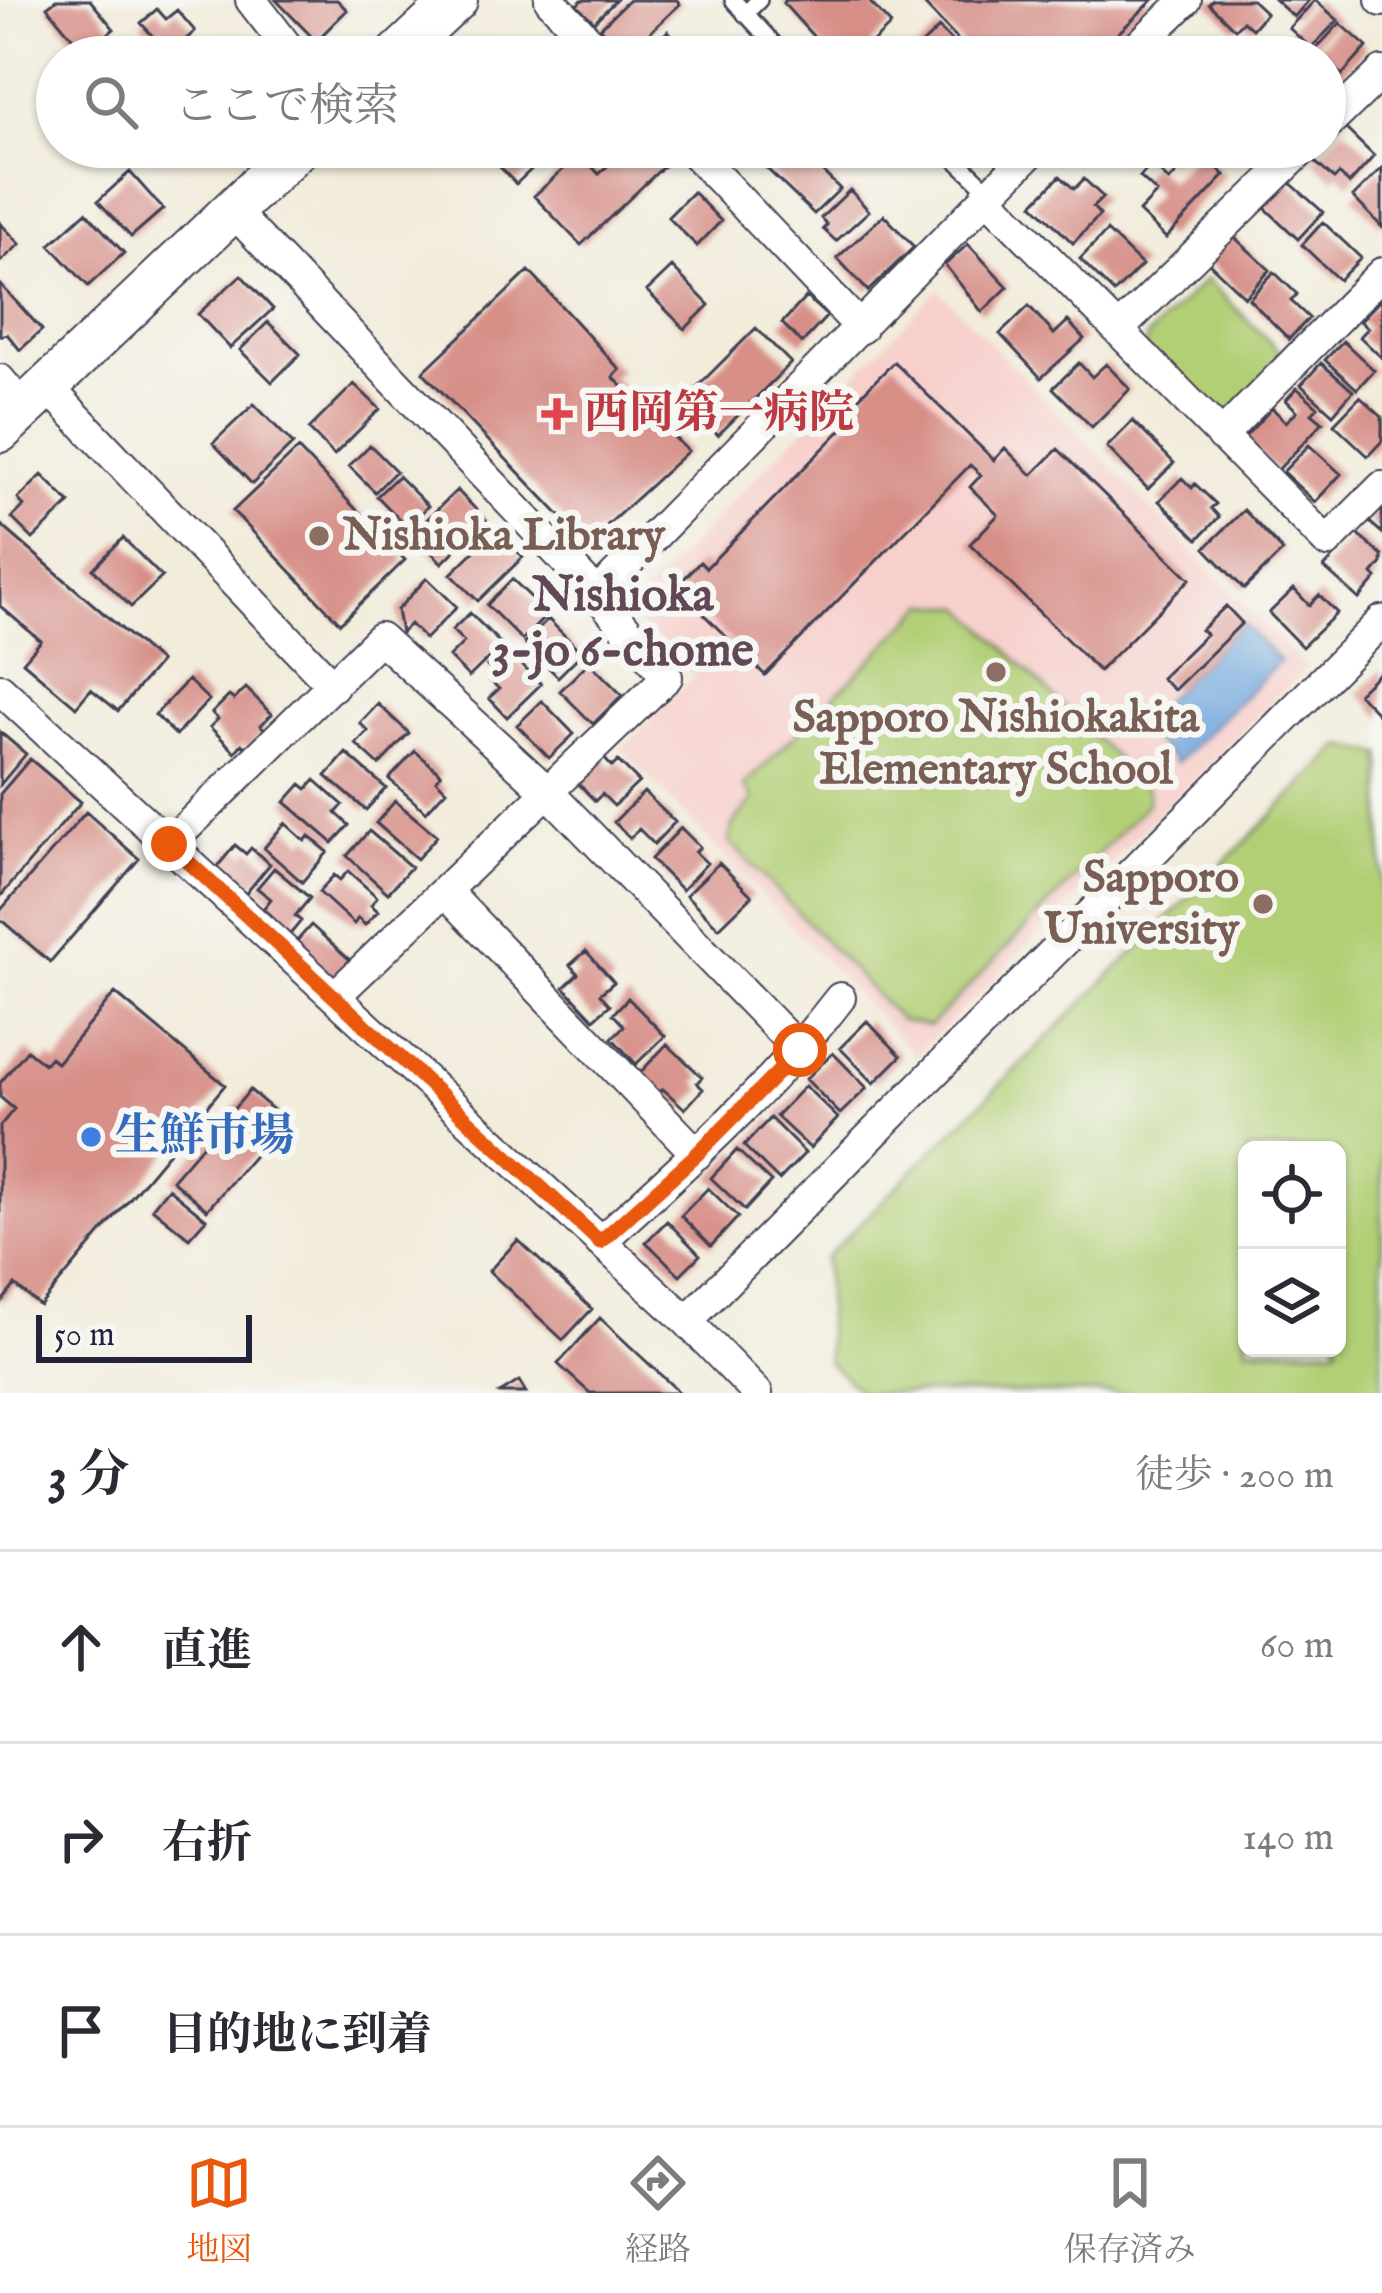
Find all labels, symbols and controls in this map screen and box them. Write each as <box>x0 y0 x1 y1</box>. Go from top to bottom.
search box <box>36 36 1346 168</box>
icon: search <box>78 69 144 135</box>
text: ここで検索 <box>174 79 399 136</box>
place label: 西岡第一病院 <box>584 386 854 443</box>
marker: 西岡第一病院 <box>541 398 573 430</box>
place label: Nishioka Library <box>342 508 667 565</box>
marker: Nishioka Library <box>306 523 332 549</box>
district label: Nishioka 3-jo 6-chome <box>492 567 754 682</box>
marker: Sapporo Nishiokakita Elementary School <box>983 659 1009 685</box>
place label: Sapporo Nishiokakita Elementary School <box>793 690 1201 799</box>
route end <box>142 817 196 871</box>
place label: Sapporo University <box>1044 850 1241 959</box>
marker: Sapporo University <box>1250 891 1276 917</box>
route start <box>773 1023 827 1077</box>
place label: 生鮮市場 <box>115 1109 295 1166</box>
marker: 生鮮市場 <box>78 1124 104 1150</box>
map controls <box>1238 1141 1346 1357</box>
button: locate <box>1238 1141 1346 1249</box>
button: layers <box>1238 1249 1346 1357</box>
scale bar <box>36 1309 252 1362</box>
text: 50 m <box>54 1315 115 1357</box>
text: 3 分 <box>48 1445 129 1510</box>
text: 徒歩 · 200 m <box>1135 1452 1334 1501</box>
icon: ahead <box>48 1614 114 1680</box>
text: 60 m <box>1260 1622 1334 1671</box>
text: 直進 <box>162 1624 252 1681</box>
icon: right <box>48 1806 114 1872</box>
text: 140 m <box>1243 1814 1334 1863</box>
text: 右折 <box>162 1816 252 1873</box>
icon: arrive <box>48 1998 114 2064</box>
text: 目的地に到着 <box>162 2008 432 2065</box>
tab: 地図 <box>186 2150 252 2272</box>
tab: 経路 <box>625 2150 691 2272</box>
tab: 保存済み <box>1064 2150 1196 2272</box>

